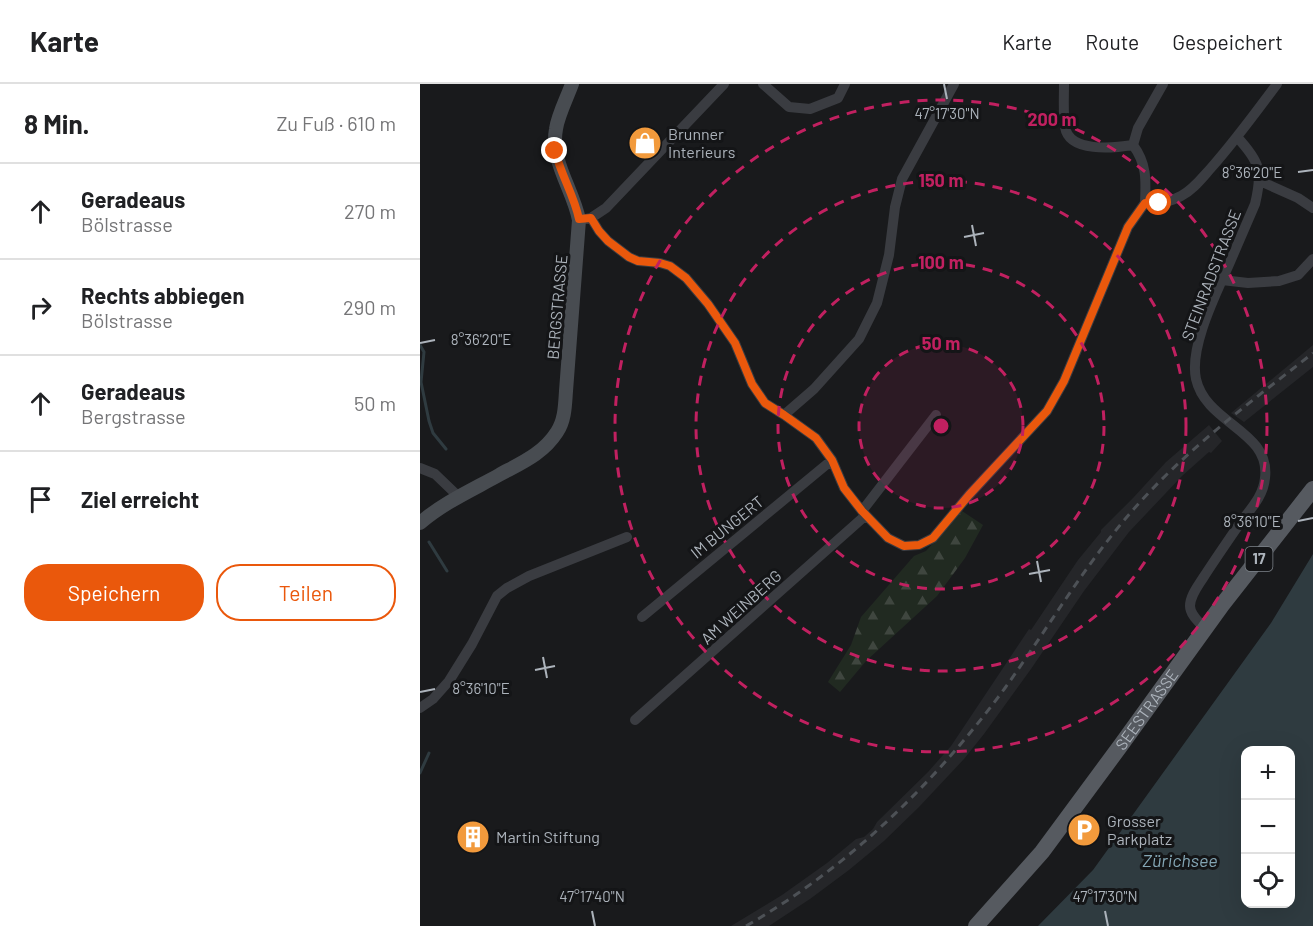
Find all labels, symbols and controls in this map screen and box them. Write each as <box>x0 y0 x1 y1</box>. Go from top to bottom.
text: Karte <box>30 24 99 58</box>
text: Karte <box>1002 29 1052 54</box>
text: Route <box>1085 29 1139 54</box>
text: Gespeichert <box>1172 29 1283 54</box>
text: 47°17'30"N <box>914 104 980 122</box>
text: 8 Min. <box>24 108 90 139</box>
text: 200 m <box>1027 108 1077 130</box>
text: Zu Fuß · 610 m <box>276 111 396 135</box>
place label: Brunner Interieurs <box>668 124 735 161</box>
shop icon: Brunner Interieurs <box>627 125 663 161</box>
route end <box>541 137 567 163</box>
text: 8°36'20"E <box>1222 163 1282 181</box>
text: 150 m <box>919 169 963 191</box>
text: Geradeaus <box>81 186 185 212</box>
route start <box>1145 189 1171 215</box>
icon: ahead <box>24 195 57 228</box>
text: 270 m <box>344 199 396 223</box>
street label: STEINRADSTRASSE <box>1177 207 1244 343</box>
text: Bölstrasse <box>81 212 173 236</box>
text: 100 m <box>918 251 964 273</box>
street label: BERGSTRASSE <box>542 254 571 360</box>
text: Rechts abbiegen <box>81 282 244 308</box>
icon: right <box>24 291 57 324</box>
text: 290 m <box>343 295 396 319</box>
text: Bölstrasse <box>81 308 173 332</box>
text: 8°36'20"E <box>451 330 511 348</box>
text: 50 m <box>922 332 960 354</box>
text: Geradeaus <box>81 378 185 404</box>
icon: ahead <box>24 387 57 420</box>
text: 50 m <box>354 391 396 415</box>
text: Bergstrasse <box>81 404 186 428</box>
centre of rings <box>931 416 951 436</box>
icon: arrive <box>24 483 57 516</box>
text: Ziel erreicht <box>81 486 199 512</box>
street label: IM BUNGERT <box>686 491 767 562</box>
text: 8°36'10"E <box>1223 512 1281 530</box>
road number: 17 <box>1246 547 1272 571</box>
button: Speichern <box>24 564 204 621</box>
button: Teilen <box>216 564 396 621</box>
street label: AM WEINBERG <box>696 565 785 648</box>
street label: SEESTRASSE <box>1111 665 1182 753</box>
text: 8°36'10"E <box>452 679 510 697</box>
map controls <box>1241 746 1295 908</box>
button: + <box>1241 746 1295 800</box>
button: − <box>1241 800 1295 854</box>
place label: Grosser Parkplatz <box>1107 811 1172 848</box>
parking icon: Grosser Parkplatz <box>1066 812 1102 848</box>
building icon: Martin Stiftung <box>455 819 491 855</box>
place label: Martin Stiftung <box>496 827 600 846</box>
water label: Zürichsee <box>1142 849 1218 871</box>
button: locate <box>1241 854 1295 908</box>
text: 47°17'40"N <box>559 887 625 905</box>
text: 47°17'30"N <box>1072 887 1138 905</box>

